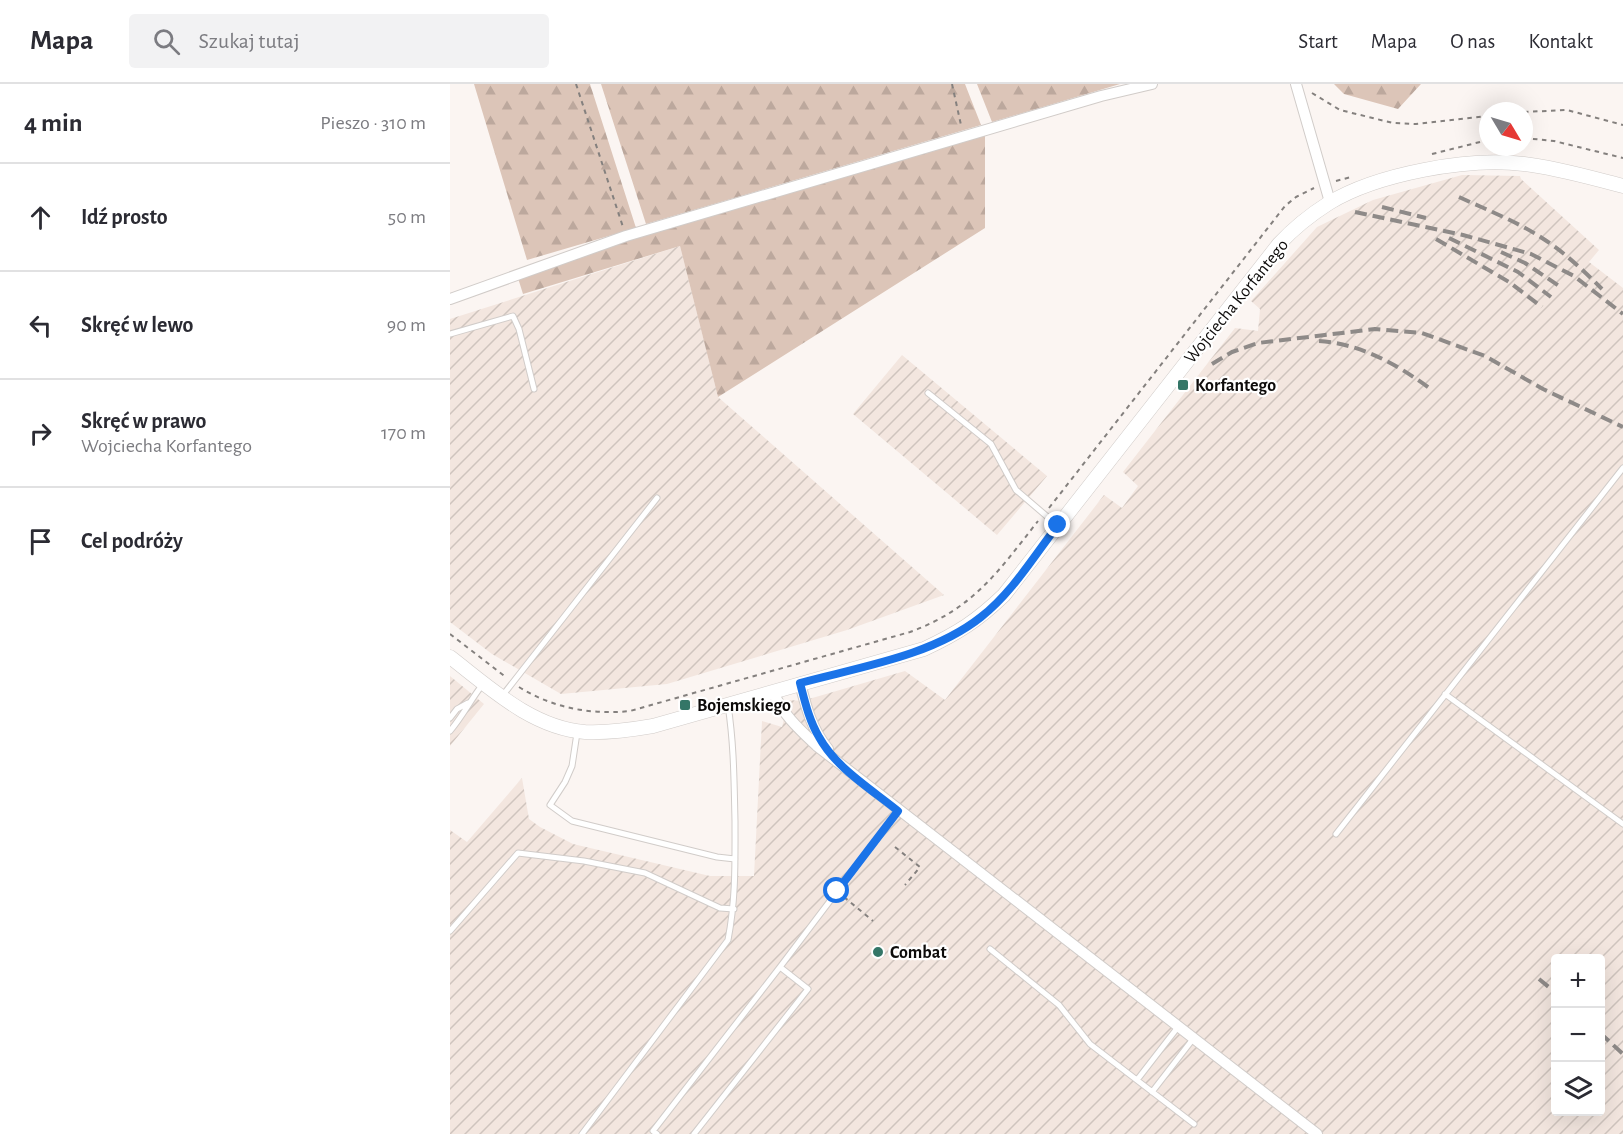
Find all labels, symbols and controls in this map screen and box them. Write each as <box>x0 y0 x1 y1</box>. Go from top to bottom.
search box <box>129 14 549 68</box>
icon: search <box>150 25 183 58</box>
text: Mapa <box>30 27 93 55</box>
text: Szukaj tutaj <box>198 30 300 52</box>
text: Start <box>1298 31 1338 52</box>
text: Mapa <box>1371 31 1417 52</box>
text: O nas <box>1450 31 1495 52</box>
text: Kontakt <box>1528 31 1593 52</box>
north arrow <box>1479 102 1533 156</box>
text: 4 min <box>24 110 83 136</box>
text: Pieszo · 310 m <box>320 113 426 133</box>
icon: ahead <box>24 201 57 234</box>
text: Idź prosto <box>81 206 168 228</box>
text: 50 m <box>388 207 426 227</box>
street label: Wojciecha Korfantego <box>1181 236 1292 367</box>
icon: left <box>24 309 57 342</box>
text: Skręć w lewo <box>81 314 193 336</box>
text: 90 m <box>387 315 426 335</box>
place label: Korfantego <box>1195 377 1276 395</box>
marker: Korfantego <box>1176 378 1190 392</box>
text: Skręć w prawo <box>81 410 206 432</box>
icon: right <box>24 417 57 450</box>
text: 170 m <box>381 423 426 443</box>
text: Wojciecha Korfantego <box>81 436 252 456</box>
route end <box>1044 511 1070 537</box>
icon: arrive <box>24 525 57 558</box>
text: Cel podróży <box>81 530 183 552</box>
place label: Bojemskiego <box>697 697 791 715</box>
marker: Bojemskiego <box>678 698 692 712</box>
route start <box>823 877 849 903</box>
place label: Combat <box>890 944 946 962</box>
marker: Combat <box>871 945 885 959</box>
map controls <box>1551 954 1605 1116</box>
button: + <box>1551 954 1605 1008</box>
button: − <box>1551 1008 1605 1062</box>
button: layers <box>1551 1062 1605 1116</box>

